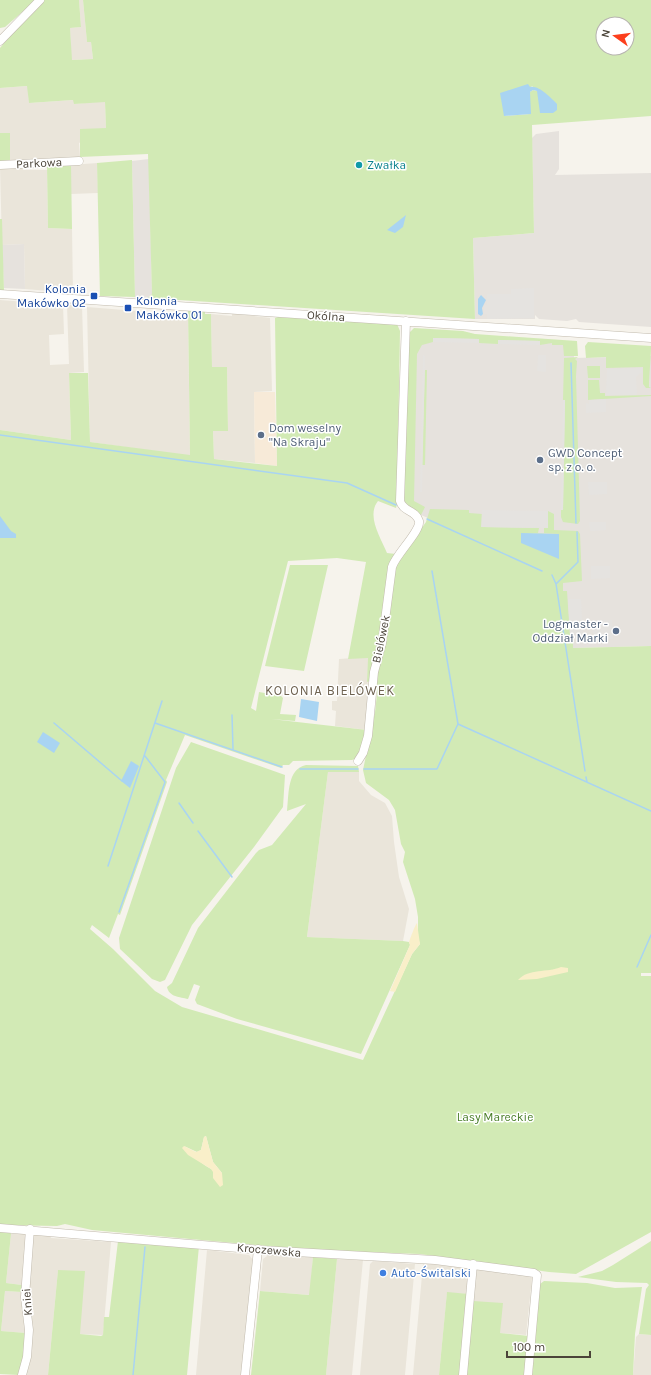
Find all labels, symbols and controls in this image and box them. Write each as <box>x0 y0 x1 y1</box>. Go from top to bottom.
north arrow <box>595 16 635 56</box>
text: N <box>599 28 613 39</box>
street label: Parkowa <box>16 155 62 171</box>
place label: Zwałka <box>367 158 406 172</box>
marker: Zwałka <box>354 160 364 170</box>
place label: Kolonia Makówko 02 <box>17 282 86 310</box>
marker: Kolonia Makówko 02 <box>89 291 99 301</box>
place label: Kolonia Makówko 01 <box>136 294 202 322</box>
marker: Kolonia Makówko 01 <box>123 303 133 313</box>
street label: Okólna <box>306 308 346 324</box>
place label: Dom weselny "Na Skraju" <box>269 421 341 449</box>
marker: Dom weselny "Na Skraju" <box>256 430 266 440</box>
place label: GWD Concept sp. z o. o. <box>548 446 623 474</box>
marker: GWD Concept sp. z o. o. <box>535 455 545 465</box>
street label: Bielówek <box>369 613 393 664</box>
place label: Logmaster - Oddział Marki <box>533 617 608 645</box>
marker: Logmaster - Oddział Marki <box>611 626 621 636</box>
district label: KOLONIA BIELÓWEK <box>265 682 395 698</box>
park label: Lasy Mareckie <box>457 1110 533 1124</box>
street label: Kroczewska <box>236 1240 302 1260</box>
place label: Auto-Świtalski <box>391 1265 471 1280</box>
marker: Auto-Świtalski <box>378 1268 388 1278</box>
street label: Kniei <box>19 1288 35 1316</box>
scale bar <box>507 1333 590 1359</box>
text: 100 m <box>513 1340 545 1354</box>

